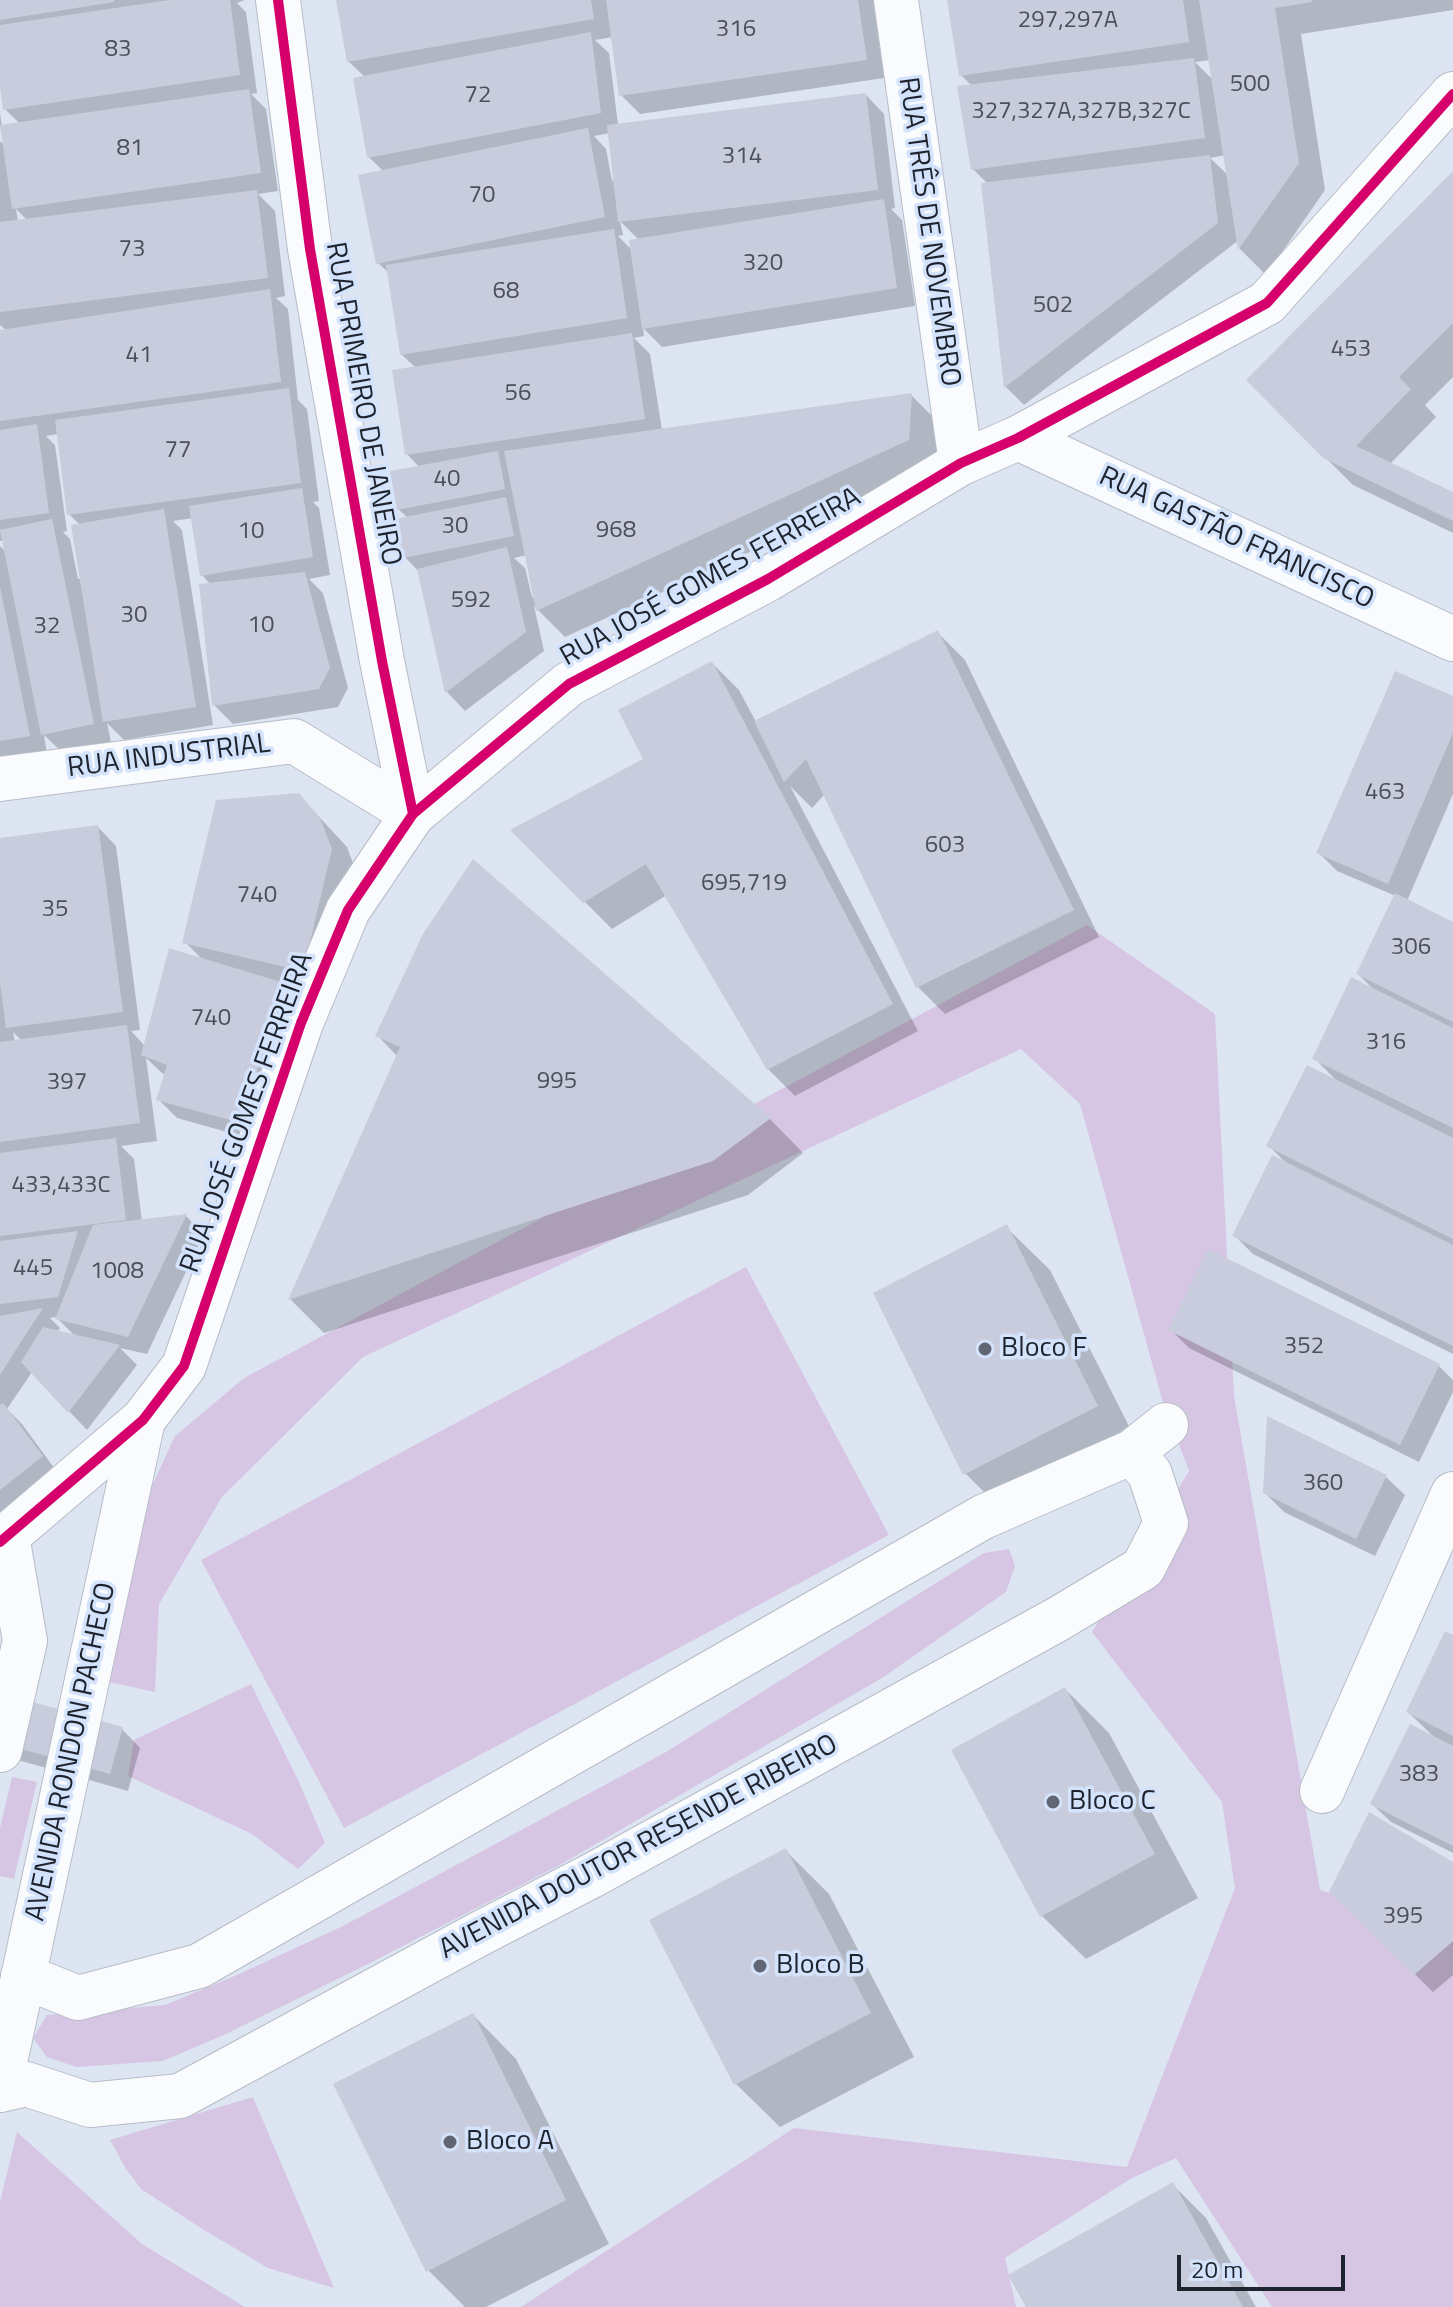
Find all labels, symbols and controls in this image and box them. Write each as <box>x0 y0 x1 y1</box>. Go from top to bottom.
house number: 297,297A <box>1018 7 1118 35</box>
house number: 316 <box>716 16 756 44</box>
house number: 83 <box>105 36 131 64</box>
house number: 500 <box>1230 71 1270 99</box>
street label: RUA TRÊS DE NOVEMBRO <box>890 75 966 389</box>
house number: 72 <box>465 82 491 110</box>
house number: 327,327A,327B,327C <box>971 98 1191 126</box>
house number: 81 <box>117 135 143 163</box>
house number: 314 <box>722 143 762 171</box>
house number: 70 <box>469 182 495 210</box>
house number: 73 <box>119 236 145 264</box>
street label: RUA PRIMEIRO DE JANEIRO <box>317 240 407 568</box>
house number: 320 <box>743 250 783 278</box>
house number: 68 <box>493 278 519 306</box>
house number: 502 <box>1033 292 1073 320</box>
house number: 453 <box>1331 336 1371 364</box>
house number: 41 <box>126 342 152 370</box>
house number: 56 <box>505 380 531 408</box>
house number: 77 <box>165 437 191 465</box>
street label: RUA GASTÃO FRANCISCO <box>1093 461 1379 617</box>
house number: 40 <box>434 466 460 494</box>
street label: RUA JOSÉ GOMES FERREIRA <box>555 481 867 675</box>
house number: 30 <box>442 513 468 541</box>
house number: 968 <box>596 517 636 545</box>
house number: 10 <box>238 518 264 546</box>
house number: 592 <box>451 587 491 615</box>
house number: 30 <box>121 602 147 630</box>
house number: 10 <box>248 612 274 640</box>
house number: 32 <box>34 613 60 641</box>
street label: RUA INDUSTRIAL <box>66 728 272 786</box>
house number: 463 <box>1365 779 1405 807</box>
house number: 603 <box>925 832 965 860</box>
house number: 695,719 <box>701 870 787 898</box>
house number: 740 <box>237 882 277 910</box>
house number: 35 <box>42 896 68 924</box>
house number: 306 <box>1391 934 1431 962</box>
street label: RUA JOSÉ GOMES FERREIRA <box>174 948 322 1278</box>
house number: 740 <box>191 1005 231 1033</box>
house number: 316 <box>1366 1029 1406 1057</box>
house number: 995 <box>537 1068 577 1096</box>
house number: 397 <box>47 1069 87 1097</box>
house number: 433,433C <box>11 1172 111 1200</box>
house number: 445 <box>13 1255 53 1283</box>
house number: 1008 <box>90 1258 144 1286</box>
place label: Bloco F <box>1001 1332 1087 1366</box>
house number: 352 <box>1284 1333 1324 1361</box>
marker: Bloco F <box>976 1340 994 1358</box>
house number: 360 <box>1303 1470 1343 1498</box>
street label: AVENIDA RONDON PACHECO <box>20 1580 124 1924</box>
street label: AVENIDA DOUTOR RESENDE RIBEIRO <box>434 1728 844 1968</box>
house number: 383 <box>1399 1761 1439 1789</box>
place label: Bloco C <box>1069 1785 1156 1819</box>
marker: Bloco C <box>1044 1793 1062 1811</box>
house number: 395 <box>1383 1903 1423 1931</box>
place label: Bloco B <box>776 1949 865 1983</box>
marker: Bloco B <box>751 1957 769 1975</box>
place label: Bloco A <box>466 2125 554 2159</box>
marker: Bloco A <box>441 2133 459 2151</box>
scale bar <box>1181 2239 1349 2289</box>
text: 20 m <box>1191 2251 1243 2287</box>

